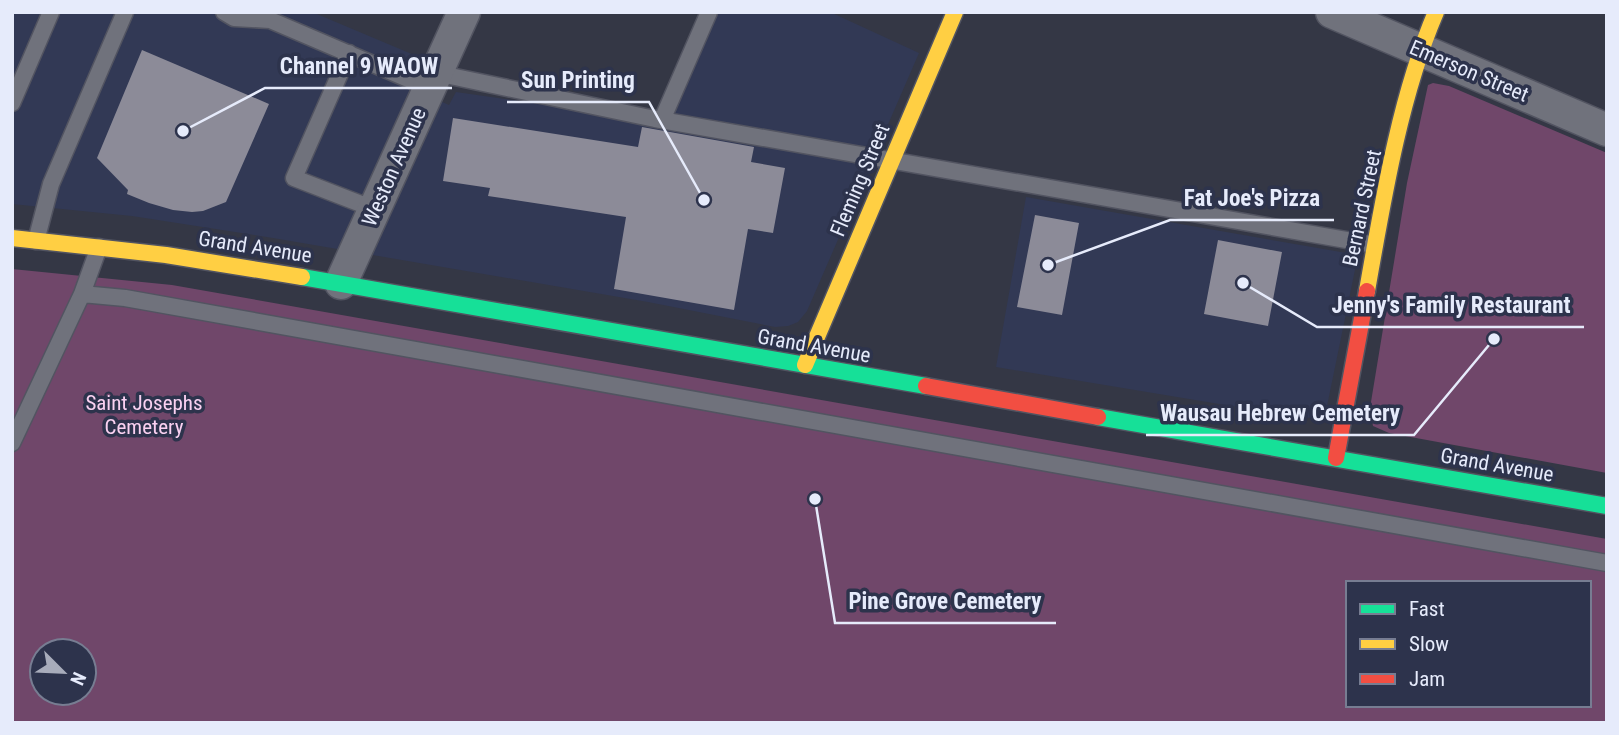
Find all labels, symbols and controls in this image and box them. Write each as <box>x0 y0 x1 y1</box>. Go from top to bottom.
street label: Emerson Street <box>1406 35 1532 107</box>
callout: Channel 9 WAOW <box>265 44 452 88</box>
text: Channel 9 WAOW <box>280 53 438 80</box>
callout: Sun Printing <box>507 58 649 102</box>
text: Sun Printing <box>521 67 635 94</box>
street label: Weston Avenue <box>357 104 431 230</box>
street label: Fleming Street <box>826 120 894 240</box>
street label: Bernard Street <box>1338 148 1386 268</box>
callout: Fat Joe's Pizza <box>1170 176 1334 220</box>
text: Fat Joe's Pizza <box>1184 185 1320 212</box>
street label: Grand Avenue <box>197 226 313 268</box>
callout: Jenny's Family Restaurant <box>1317 283 1584 327</box>
text: Jenny's Family Restaurant <box>1331 292 1571 319</box>
street label: Grand Avenue <box>756 324 873 368</box>
park label: Saint Josephs Cemetery <box>85 391 203 439</box>
callout: Wausau Hebrew Cemetery <box>1146 391 1414 435</box>
text: Wausau Hebrew Cemetery <box>1160 400 1401 427</box>
street label: Grand Avenue <box>1439 443 1556 487</box>
callout: Pine Grove Cemetery <box>835 579 1056 623</box>
legend <box>1346 581 1591 707</box>
text: Pine Grove Cemetery <box>848 588 1042 615</box>
text: Fast <box>1409 597 1445 621</box>
text: Slow <box>1409 632 1449 656</box>
north arrow <box>28 637 98 707</box>
text: Jam <box>1409 667 1445 691</box>
text: N <box>65 669 91 689</box>

